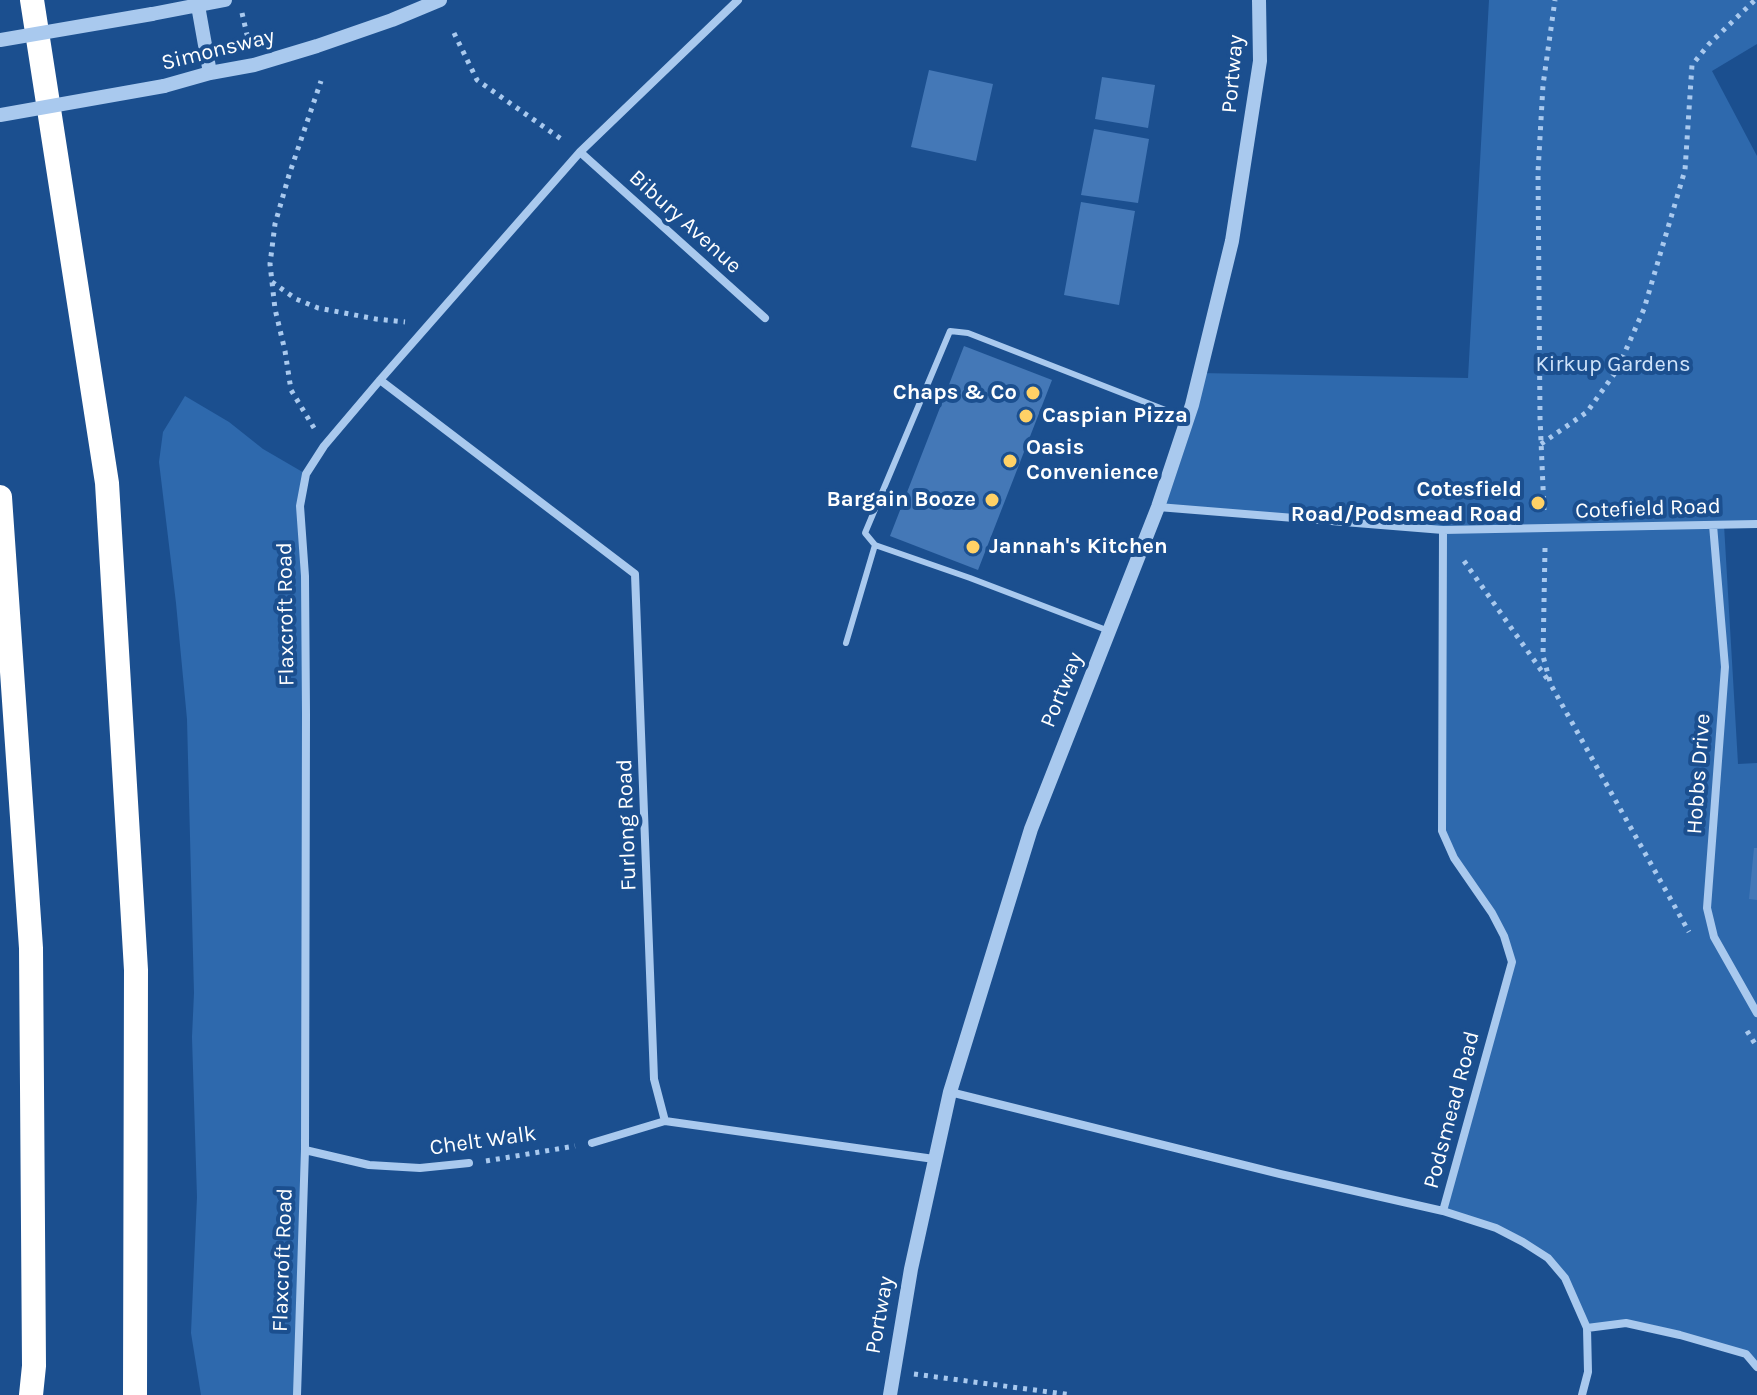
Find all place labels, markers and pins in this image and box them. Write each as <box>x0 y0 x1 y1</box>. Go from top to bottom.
place label: Chaps & Co <box>893 380 1017 406</box>
marker: Chaps & Co <box>1024 384 1042 402</box>
place label: Caspian Pizza <box>1042 403 1188 429</box>
marker: Caspian Pizza <box>1017 407 1035 425</box>
place label: Oasis Convenience <box>1026 435 1159 486</box>
marker: Oasis Convenience <box>1001 452 1019 470</box>
place label: Cotesfield Road/Podsmead Road <box>1291 477 1522 528</box>
place label: Bargain Booze <box>827 487 976 513</box>
marker: Bargain Booze <box>983 491 1001 509</box>
marker: Cotesfield Road/Podsmead Road <box>1529 494 1547 512</box>
place label: Jannah's Kitchen <box>989 534 1168 560</box>
marker: Jannah's Kitchen <box>964 538 982 556</box>

